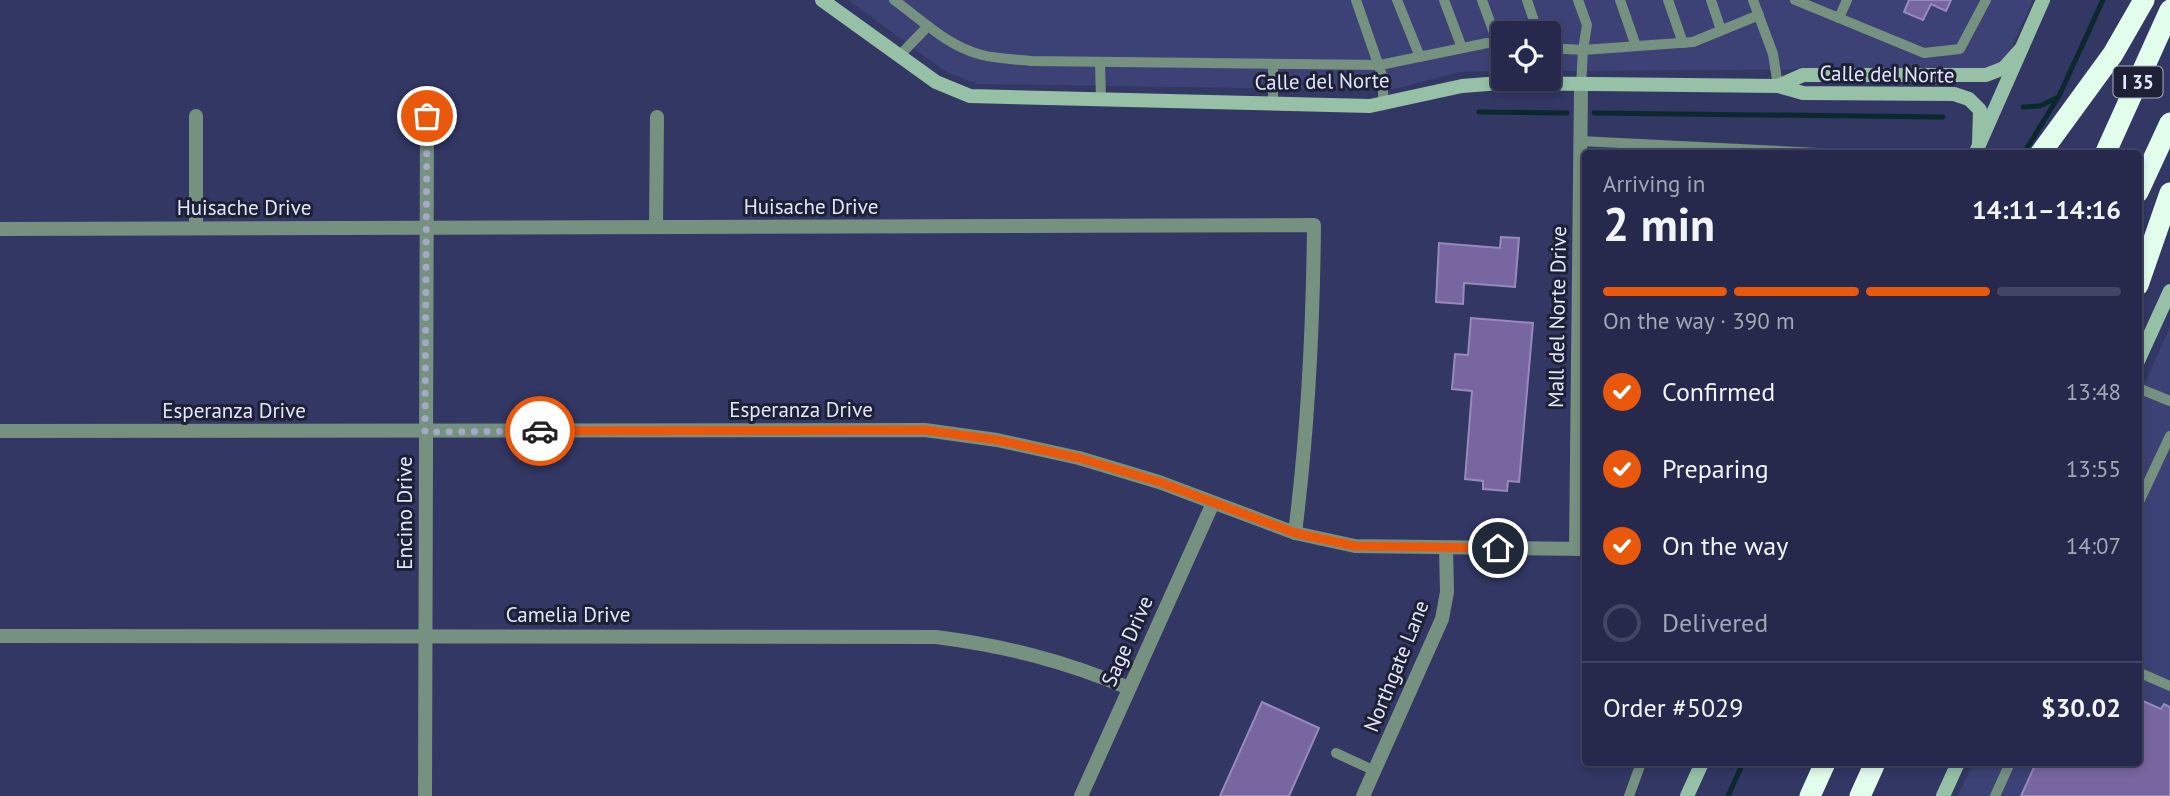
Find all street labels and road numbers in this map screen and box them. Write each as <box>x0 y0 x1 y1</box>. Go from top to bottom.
street label: Calle del Norte <box>1819 59 1955 89</box>
street label: Calle del Norte <box>1254 66 1390 96</box>
road number: I 35 <box>2114 66 2162 97</box>
street label: Huisache Drive <box>744 193 878 220</box>
street label: Huisache Drive <box>177 194 311 221</box>
street label: Mall del Norte Drive <box>1542 226 1572 408</box>
street label: Esperanza Drive <box>729 396 873 423</box>
street label: Esperanza Drive <box>162 397 306 424</box>
street label: Encino Drive <box>391 456 418 570</box>
street label: Sage Drive <box>1095 592 1159 690</box>
street label: Northgate Lane <box>1357 596 1435 736</box>
street label: Camelia Drive <box>506 601 630 628</box>

